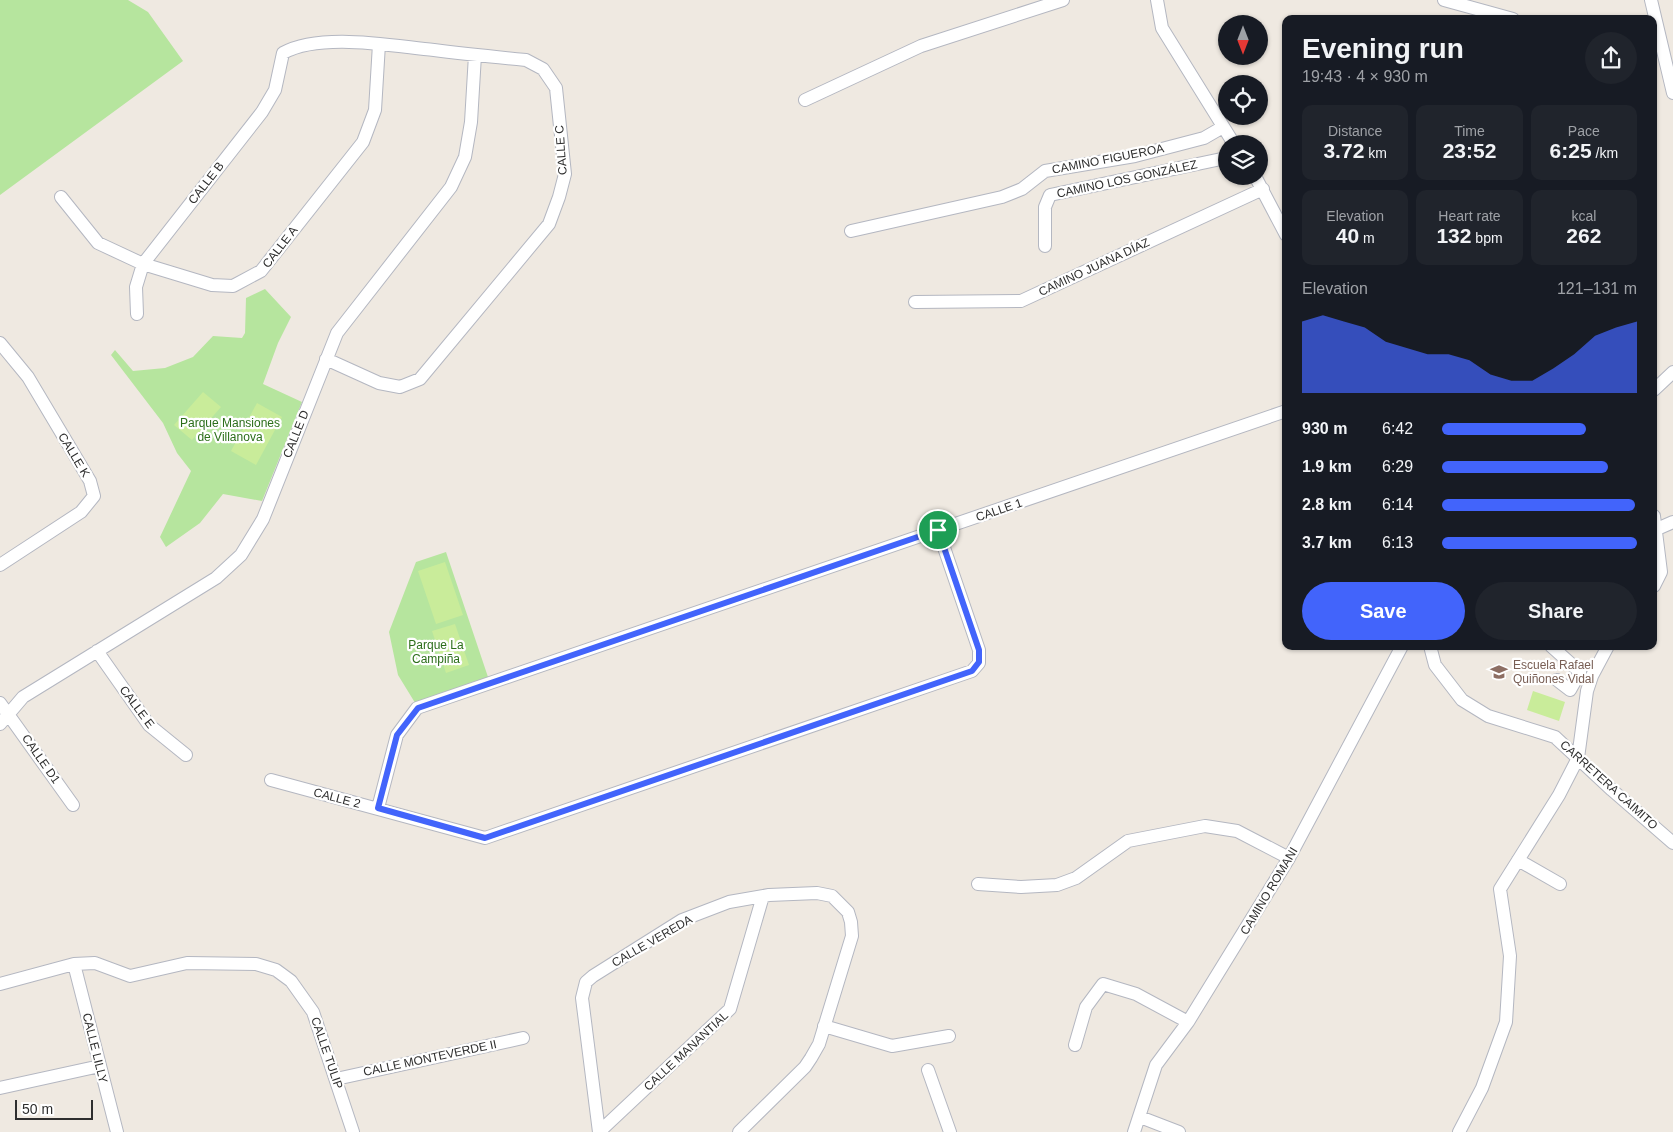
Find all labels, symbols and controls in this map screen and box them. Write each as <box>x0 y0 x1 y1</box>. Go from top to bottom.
north arrow <box>1218 15 1268 65</box>
map controls <box>1218 15 1268 185</box>
button: share <box>1585 32 1637 84</box>
text: Evening run <box>1302 33 1464 64</box>
text: 19:43 · 4 × 930 m <box>1302 68 1428 85</box>
button: locate <box>1218 75 1268 125</box>
text: Distance <box>1328 123 1382 139</box>
text: Time <box>1454 123 1485 139</box>
text: Pace <box>1568 123 1600 139</box>
street label: CALLE C <box>552 124 570 175</box>
button: layers <box>1218 135 1268 185</box>
text: 3.72 <box>1323 139 1364 162</box>
text: 23:52 <box>1443 139 1496 162</box>
text: 6:25 <box>1550 139 1592 162</box>
street label: CAMINO FIGUEROA <box>1051 141 1165 177</box>
text: km <box>1364 145 1387 161</box>
text: /km <box>1592 145 1618 161</box>
street label: CAMINO LOS GONZÁLEZ <box>1055 156 1199 201</box>
street label: CALLE B <box>185 159 227 207</box>
text: Elevation <box>1326 208 1384 224</box>
text: Heart rate <box>1438 208 1501 224</box>
text: kcal <box>1571 208 1596 224</box>
street label: CALLE A <box>259 224 301 270</box>
text: 40 <box>1336 224 1359 247</box>
text: 132 <box>1436 224 1471 247</box>
text: 262 <box>1566 224 1601 247</box>
text: m <box>1359 230 1375 246</box>
text: bpm <box>1471 230 1503 246</box>
street label: CAMINO JUANA DÍAZ <box>1036 234 1152 299</box>
text: Elevation <box>1302 280 1368 297</box>
text: 121–131 m <box>1557 280 1637 297</box>
street label: CALLE D <box>280 408 312 460</box>
park label: Parque Mansiones de Villanova <box>180 416 280 444</box>
text: 930 m <box>1302 420 1347 437</box>
text: 6:42 <box>1382 420 1413 437</box>
street label: CALLE K <box>55 430 93 480</box>
text: 1.9 km <box>1302 458 1352 475</box>
text: 6:29 <box>1382 458 1413 475</box>
street label: CALLE 1 <box>974 495 1024 524</box>
text: 2.8 km <box>1302 496 1352 513</box>
text: 6:14 <box>1382 496 1413 513</box>
pin <box>917 509 959 551</box>
icon: arrive <box>924 516 952 544</box>
text: 3.7 km <box>1302 534 1352 551</box>
text: 6:13 <box>1382 534 1413 551</box>
button: Save <box>1302 582 1465 640</box>
button: Share <box>1475 582 1637 640</box>
park label: Parque La Campiña <box>408 638 464 666</box>
place label: Escuela Rafael Quiñones Vidal <box>1513 658 1594 686</box>
school or university icon: Escuela Rafael Quiñones Vidal <box>1489 662 1509 682</box>
street label: CALLE E <box>117 683 157 731</box>
street label: CALLE D1 <box>19 732 63 787</box>
street label: CARRETERA CAIMITO <box>1557 737 1661 833</box>
street label: CALLE 2 <box>312 785 362 811</box>
street label: CAMINO ROMANI <box>1237 845 1301 937</box>
street label: CALLE VEREDA <box>609 912 695 970</box>
street label: CALLE MANANTIAL <box>641 1008 731 1094</box>
street label: CALLE LILLY <box>80 1011 110 1085</box>
street label: CALLE TULIP <box>308 1015 346 1091</box>
street label: CALLE MONTEVERDE II <box>362 1037 498 1079</box>
scale bar <box>15 1097 92 1120</box>
text: 50 m <box>22 1101 53 1117</box>

